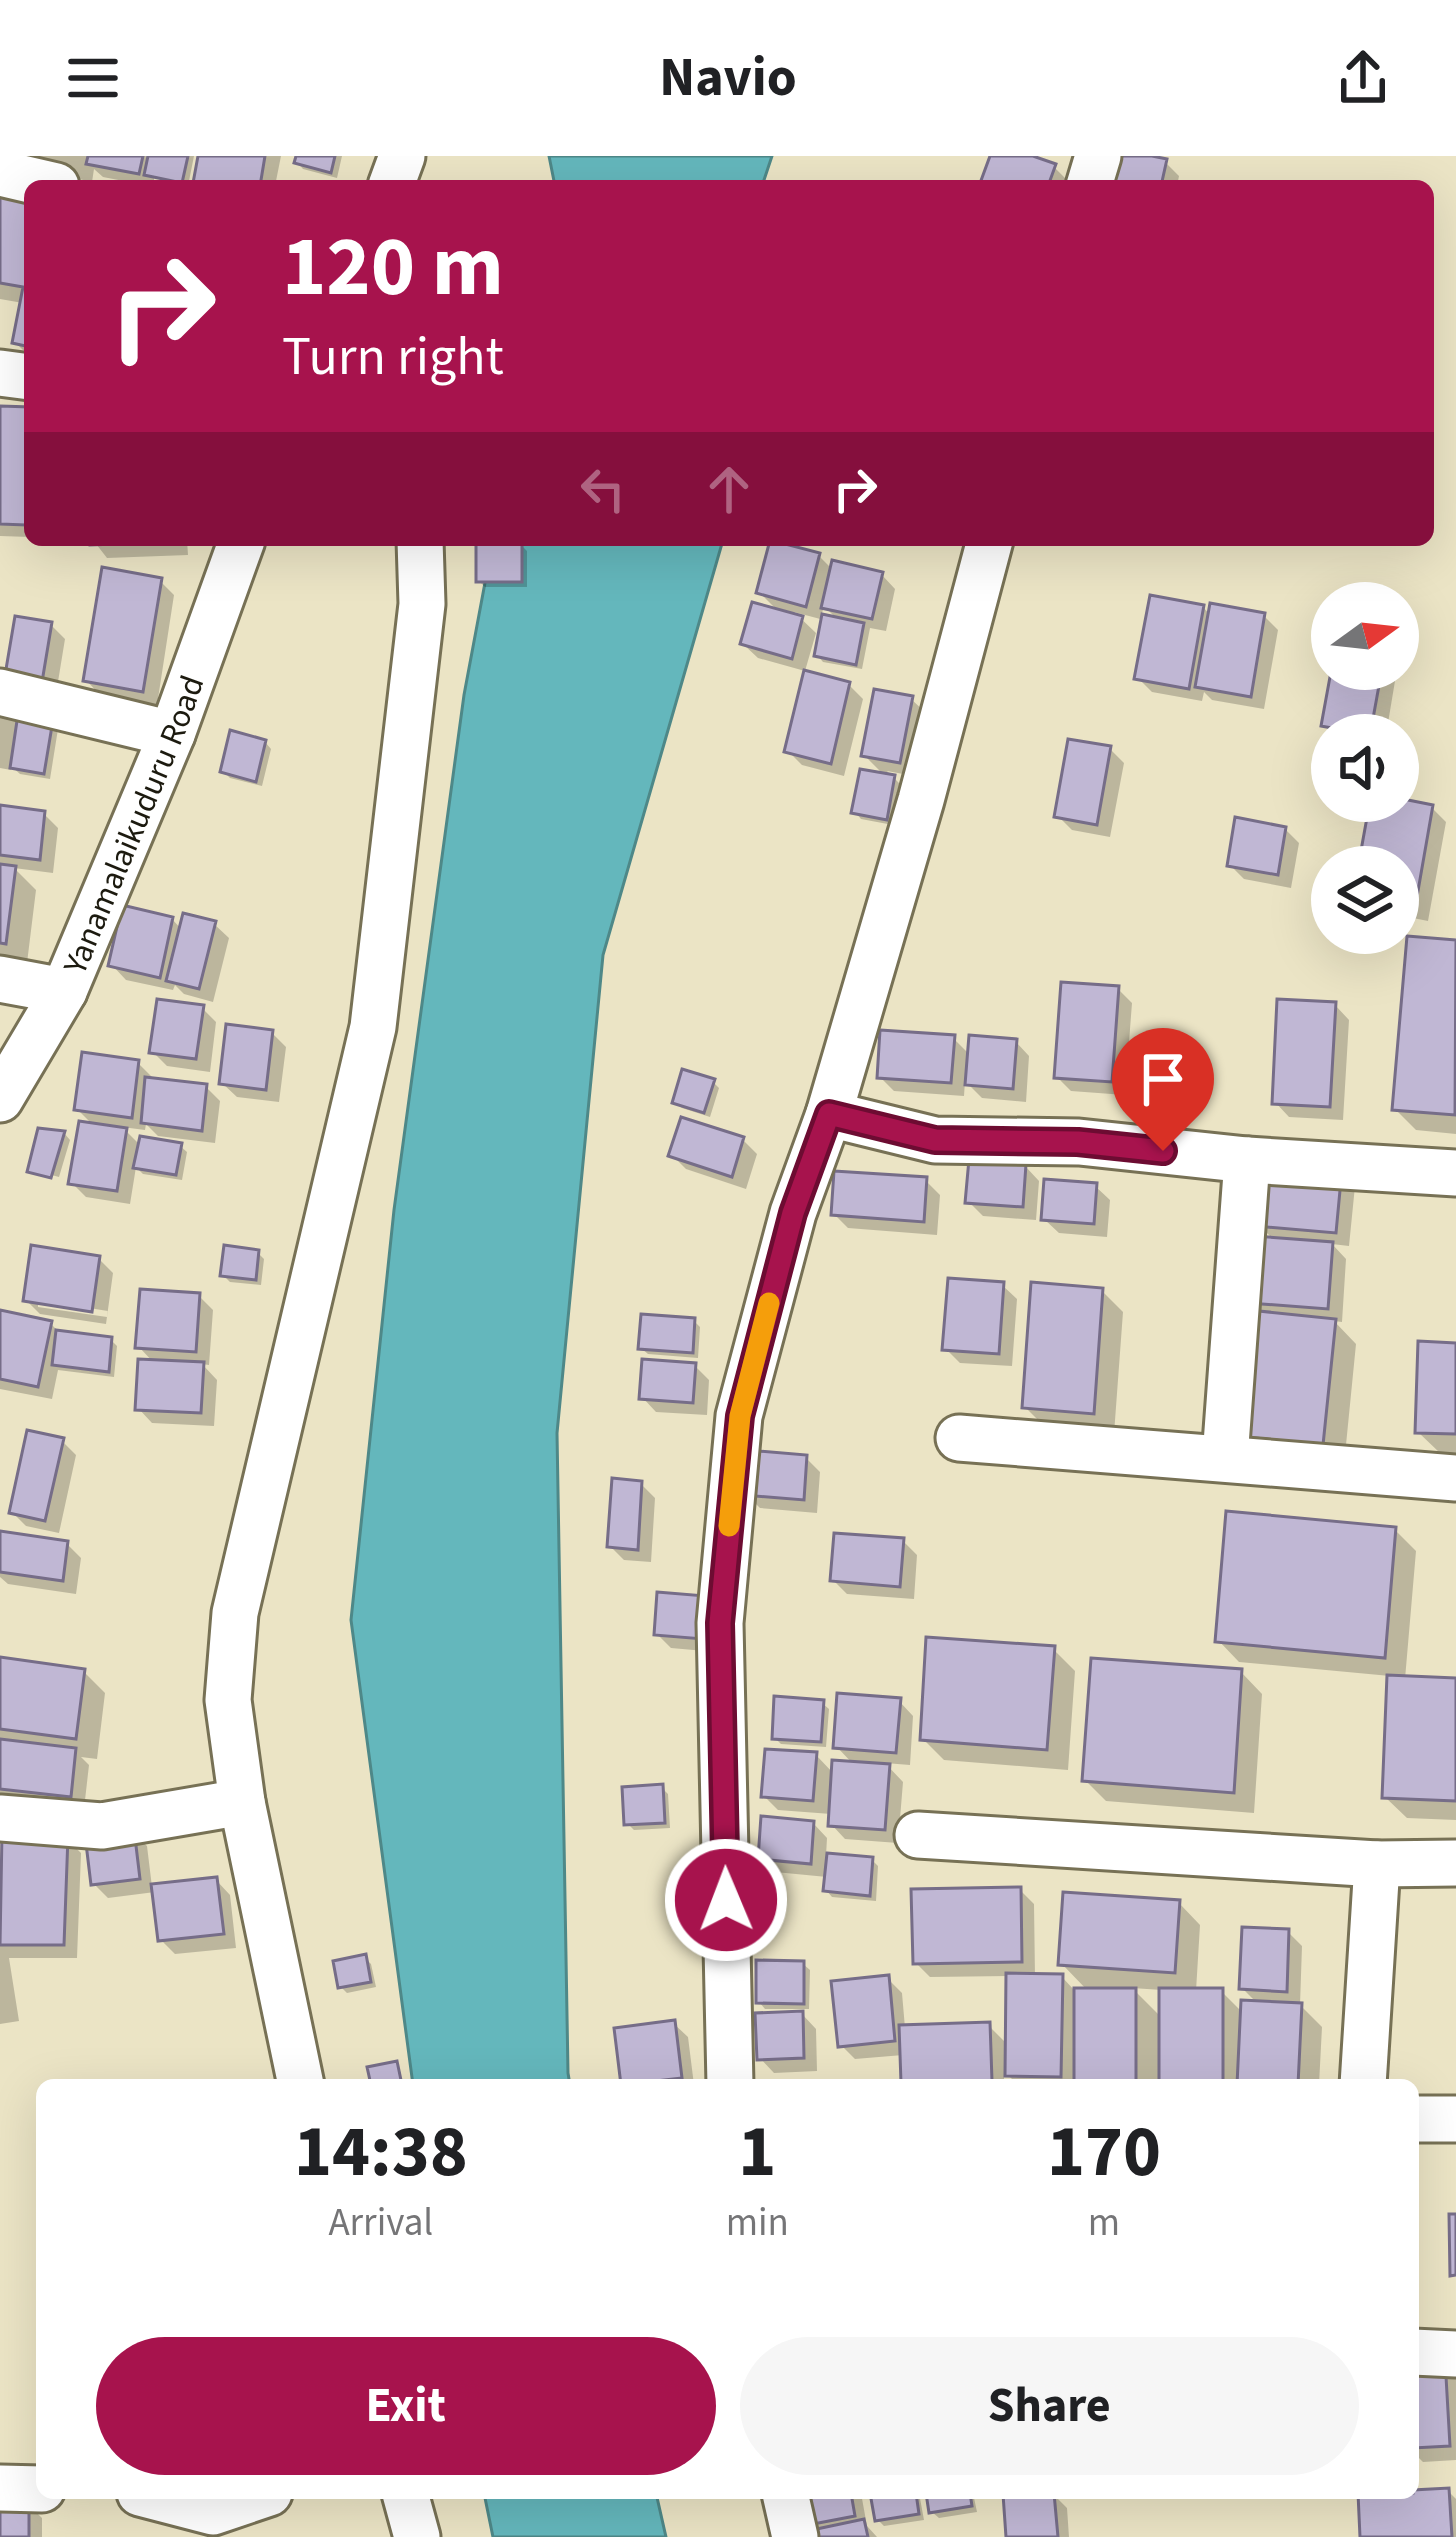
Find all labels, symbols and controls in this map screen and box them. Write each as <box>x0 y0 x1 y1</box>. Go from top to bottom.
text: Navio <box>659 40 797 117</box>
icon: menu <box>60 45 126 111</box>
icon: share <box>1330 45 1396 111</box>
text: 120 m <box>282 208 504 328</box>
icon: right <box>84 228 240 384</box>
text: Turn right <box>282 319 504 396</box>
icon: left <box>570 456 636 522</box>
icon: ahead <box>696 456 762 522</box>
icon: right <box>822 456 888 522</box>
north arrow <box>1311 582 1419 690</box>
map controls <box>1311 582 1419 954</box>
street label: Yanamalaikuduru Road <box>51 669 216 982</box>
button: sound <box>1311 714 1419 822</box>
button: layers <box>1311 846 1419 954</box>
pin <box>1112 1028 1214 1151</box>
icon: arrive <box>1130 1046 1196 1112</box>
position arrow <box>663 1837 789 1963</box>
text: 14:38 <box>294 2101 468 2204</box>
text: 1 <box>738 2101 776 2204</box>
text: 170 <box>1047 2101 1161 2204</box>
text: Arrival <box>328 2195 433 2251</box>
text: min <box>726 2195 789 2251</box>
text: m <box>1088 2195 1120 2251</box>
button: Exit <box>96 2337 716 2475</box>
button: Share <box>740 2337 1359 2475</box>

